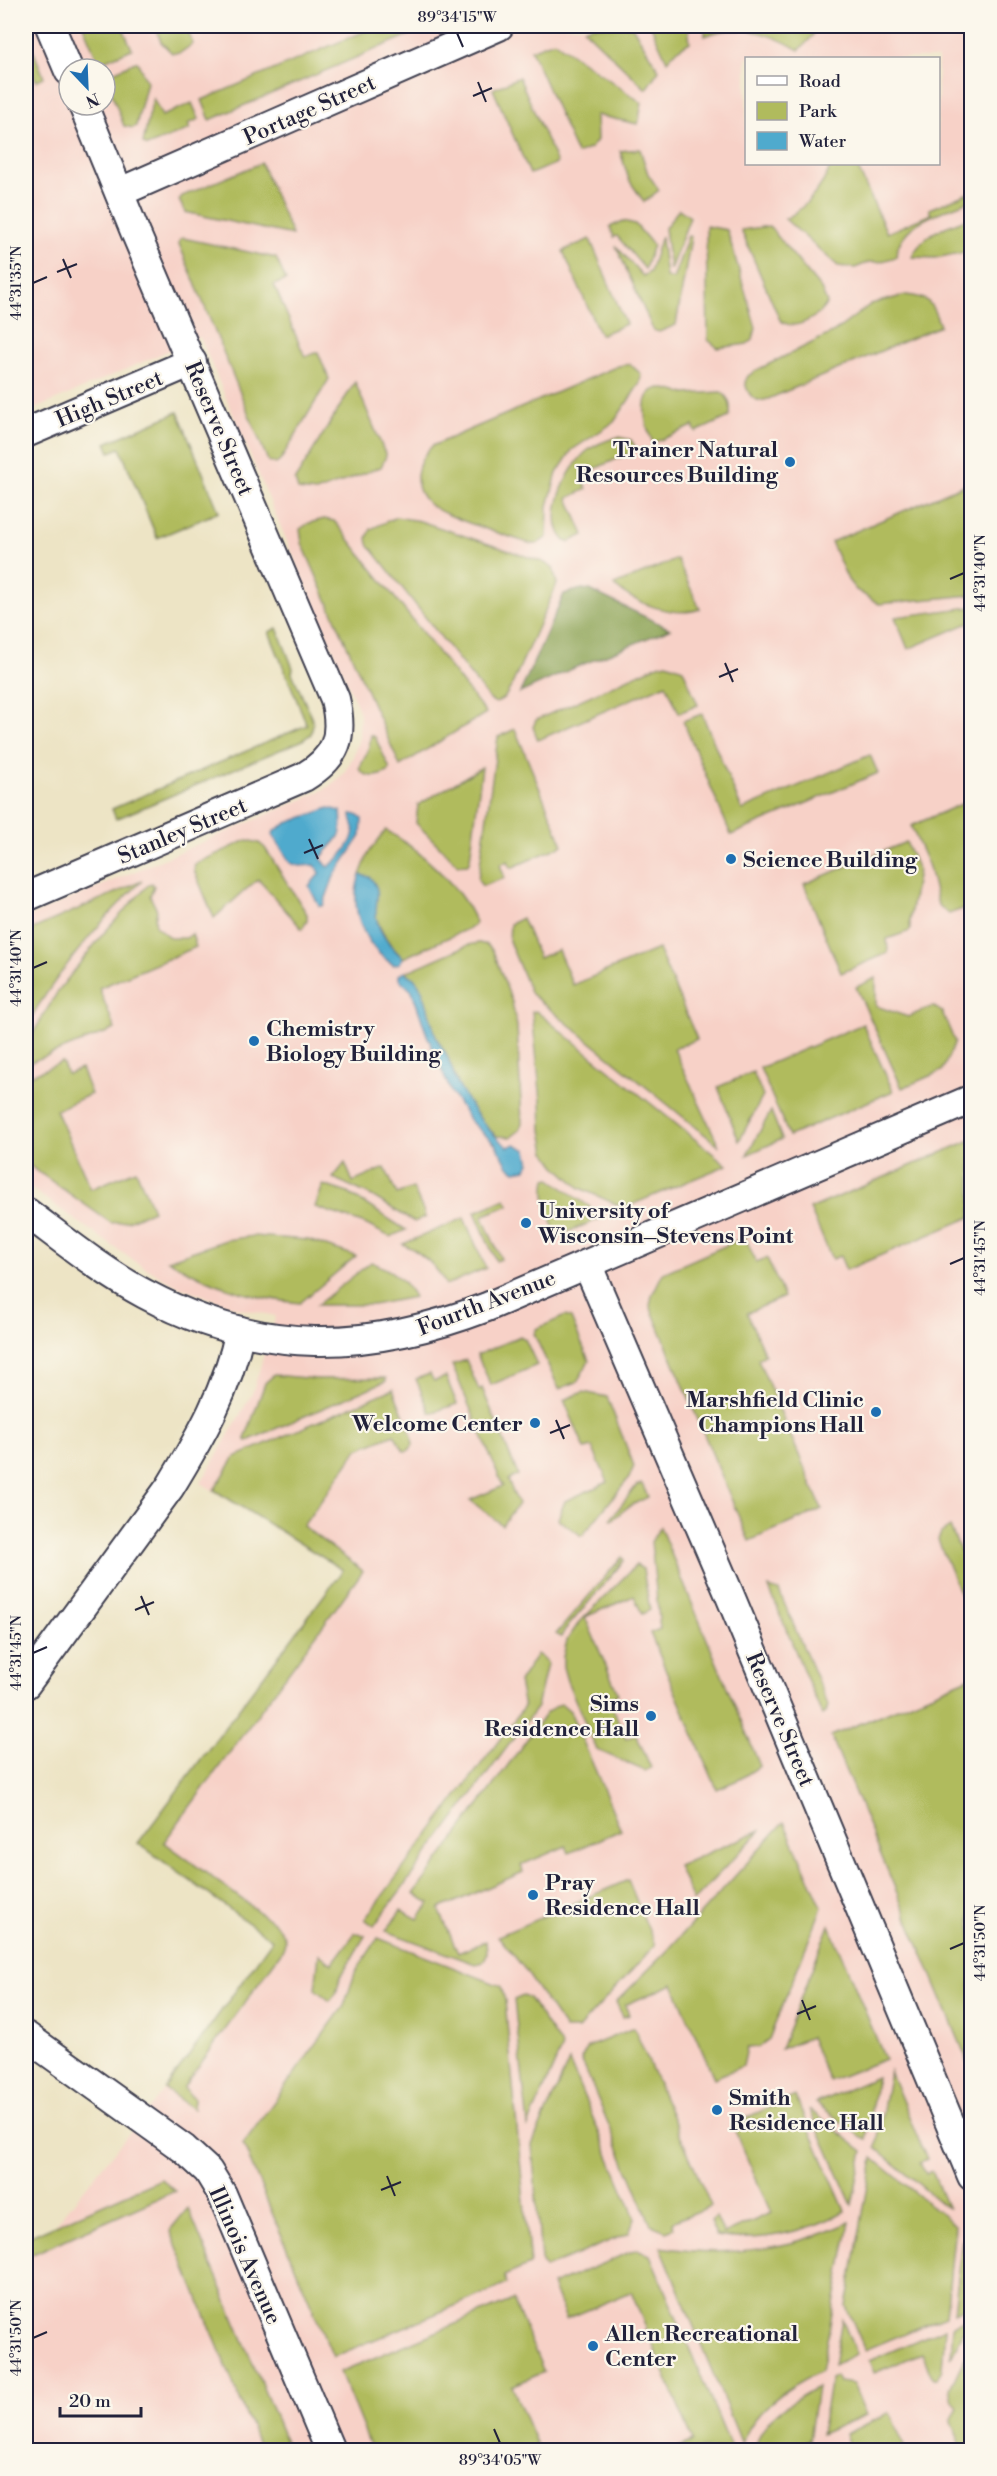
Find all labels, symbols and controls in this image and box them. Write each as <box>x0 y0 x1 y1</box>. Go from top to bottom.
text: 89°34'15"W <box>418 8 497 27</box>
north arrow <box>57 57 117 117</box>
legend <box>745 57 940 165</box>
street label: Portage Street <box>239 69 380 152</box>
text: Road <box>799 70 842 93</box>
text: N <box>82 88 102 112</box>
text: Park <box>799 100 838 123</box>
text: Water <box>798 130 847 153</box>
text: 44°31'35"N <box>7 246 26 320</box>
street label: Reserve Street <box>178 357 259 500</box>
street label: High Street <box>52 365 167 434</box>
place label: Trainer Natural Resources Building <box>576 437 779 489</box>
marker: Trainer Natural Resources Building <box>783 455 797 469</box>
text: 44°31'40"N <box>971 534 990 612</box>
street label: Stanley Street <box>114 792 251 871</box>
place label: Science Building <box>743 847 918 874</box>
marker: Science Building <box>724 852 738 866</box>
text: 44°31'40"N <box>7 929 26 1007</box>
place label: Chemistry Biology Building <box>266 1016 441 1068</box>
marker: Chemistry Biology Building <box>247 1034 261 1048</box>
place label: University of Wisconsin–Stevens Point <box>537 1198 793 1250</box>
marker: University of Wisconsin–Stevens Point <box>519 1216 533 1230</box>
text: 44°31'45"N <box>971 1220 990 1296</box>
street label: Fourth Avenue <box>413 1265 560 1342</box>
place label: Marshfield Clinic Champions Hall <box>686 1387 864 1439</box>
marker: Marshfield Clinic Champions Hall <box>869 1405 883 1419</box>
place label: Welcome Center <box>351 1411 523 1438</box>
marker: Welcome Center <box>528 1416 542 1430</box>
text: 44°31'45"N <box>7 1615 26 1691</box>
street label: Reserve Street <box>739 1648 820 1791</box>
place label: Sims Residence Hall <box>484 1691 639 1743</box>
marker: Sims Residence Hall <box>644 1709 658 1723</box>
place label: Pray Residence Hall <box>545 1870 700 1922</box>
marker: Pray Residence Hall <box>526 1888 540 1902</box>
text: 44°31'50"N <box>971 1905 990 1981</box>
place label: Smith Residence Hall <box>729 2085 884 2137</box>
marker: Smith Residence Hall <box>710 2103 724 2117</box>
street label: Illinois Avenue <box>202 2182 287 2329</box>
text: 44°31'50"N <box>7 2300 26 2376</box>
place label: Allen Recreational Center <box>604 2321 798 2373</box>
marker: Allen Recreational Center <box>586 2339 600 2353</box>
scale bar <box>60 2380 141 2418</box>
text: 20 m <box>69 2390 111 2413</box>
text: 89°34'05"W <box>459 2451 542 2470</box>

